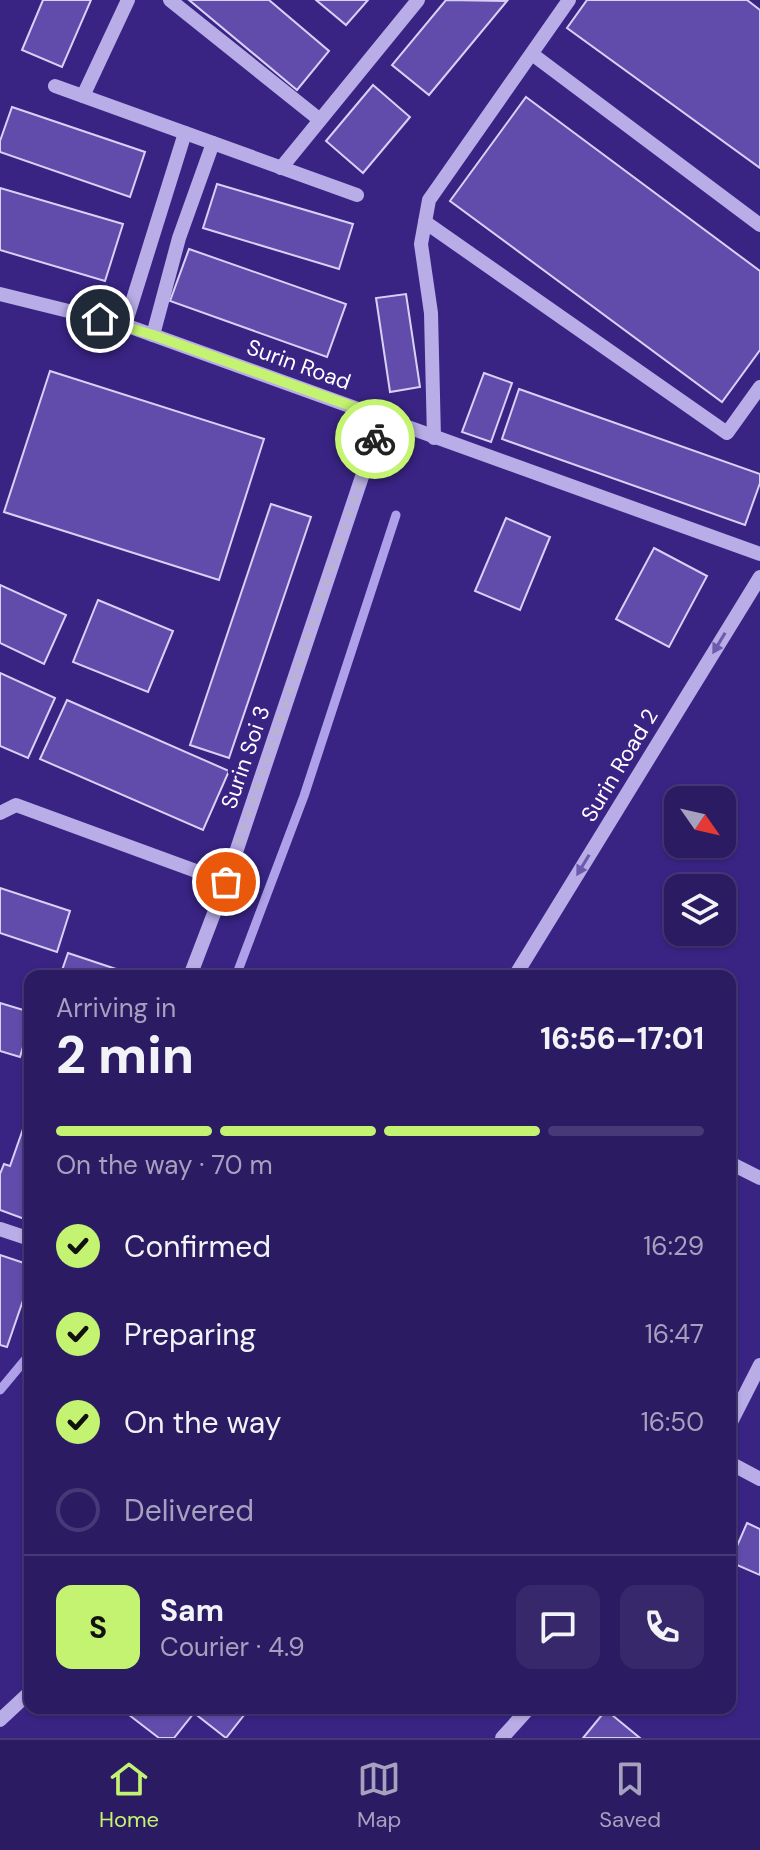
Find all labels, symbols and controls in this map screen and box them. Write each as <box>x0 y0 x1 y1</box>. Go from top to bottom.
pin <box>66 285 134 353</box>
icon: home <box>78 297 122 341</box>
street label: Surin Road <box>243 332 355 397</box>
courier <box>335 399 415 479</box>
icon: bike <box>353 417 397 461</box>
one-way arrow <box>713 632 727 654</box>
street label: Surin Soi 3 <box>214 702 277 813</box>
street label: Surin Road 2 <box>574 703 665 827</box>
north arrow <box>664 786 736 858</box>
map controls <box>664 786 736 946</box>
pin <box>192 848 260 916</box>
one-way arrow <box>577 854 591 876</box>
icon: bag <box>204 860 248 904</box>
button: layers <box>664 874 736 946</box>
text: Arriving in <box>56 991 176 1025</box>
text: 16:56–17:01 <box>540 1019 704 1058</box>
text: 2 min <box>56 1021 194 1089</box>
text: On the way · 70 m <box>56 1148 273 1182</box>
icon: check <box>56 1224 100 1268</box>
text: Confirmed <box>124 1227 271 1266</box>
text: 16:29 <box>643 1229 704 1263</box>
icon: check <box>56 1312 100 1356</box>
text: Preparing <box>124 1315 256 1354</box>
text: 16:47 <box>645 1317 704 1351</box>
icon: check <box>56 1400 100 1444</box>
text: On the way <box>124 1403 281 1442</box>
text: 16:50 <box>641 1405 704 1439</box>
text: Delivered <box>124 1491 254 1530</box>
button: chat <box>516 1585 600 1669</box>
button: phone <box>620 1585 704 1669</box>
text: Sam <box>160 1591 224 1630</box>
text: S <box>89 1608 107 1647</box>
text: Courier · 4.9 <box>160 1630 305 1664</box>
tab: Home <box>99 1757 159 1834</box>
tab: Map <box>357 1757 401 1834</box>
tab: Saved <box>599 1757 661 1834</box>

